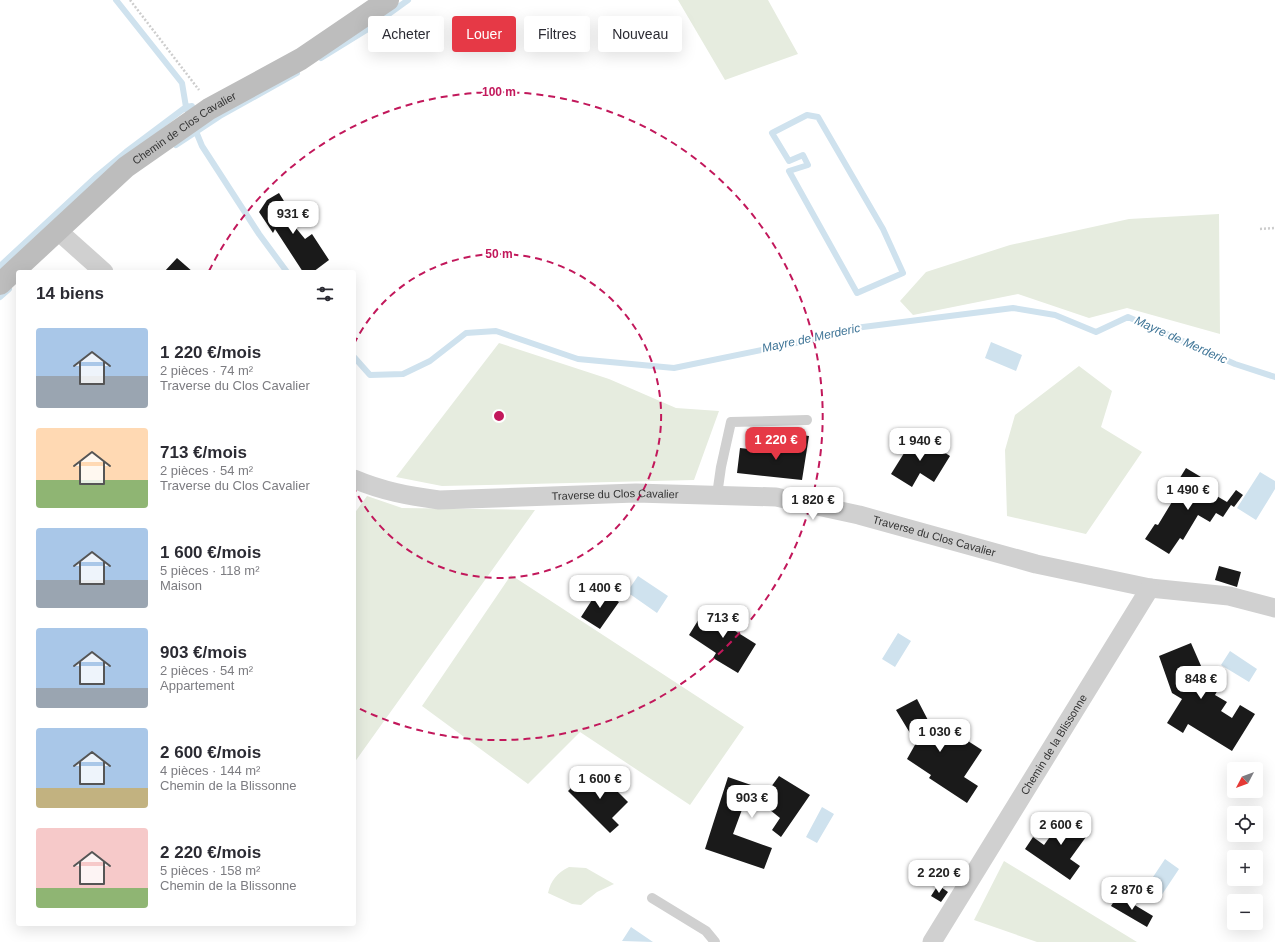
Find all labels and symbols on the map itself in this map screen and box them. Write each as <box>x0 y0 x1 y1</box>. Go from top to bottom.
text: 100 m <box>482 85 516 99</box>
street label: Chemin de Clos Cavalier <box>130 89 238 167</box>
pin: 931 € <box>265 201 321 235</box>
text: 50 m <box>485 247 513 261</box>
water label: Mayre de Merderic <box>1132 313 1230 367</box>
water label: Mayre de Merderic <box>761 321 861 355</box>
centre of rings <box>492 409 506 423</box>
pin: 1 220 € <box>739 427 813 461</box>
pin: 1 940 € <box>883 428 957 462</box>
pin: 1 490 € <box>1151 477 1225 511</box>
street label: Traverse du Clos Cavalier <box>551 487 679 502</box>
pin: 1 820 € <box>776 487 850 521</box>
street label: Traverse du Clos Cavalier <box>871 513 997 559</box>
pin: 1 400 € <box>563 575 637 609</box>
pin: 713 € <box>695 605 751 639</box>
pin: 848 € <box>1173 666 1229 700</box>
street label: Chemin de la Blissonne <box>1018 692 1089 797</box>
pin: 1 030 € <box>903 719 977 753</box>
north arrow <box>1227 762 1263 798</box>
pin: 1 600 € <box>563 766 637 800</box>
pin: 903 € <box>724 785 780 819</box>
pin: 2 600 € <box>1024 812 1098 846</box>
pin: 2 220 € <box>902 860 976 894</box>
pin: 2 870 € <box>1095 877 1169 911</box>

